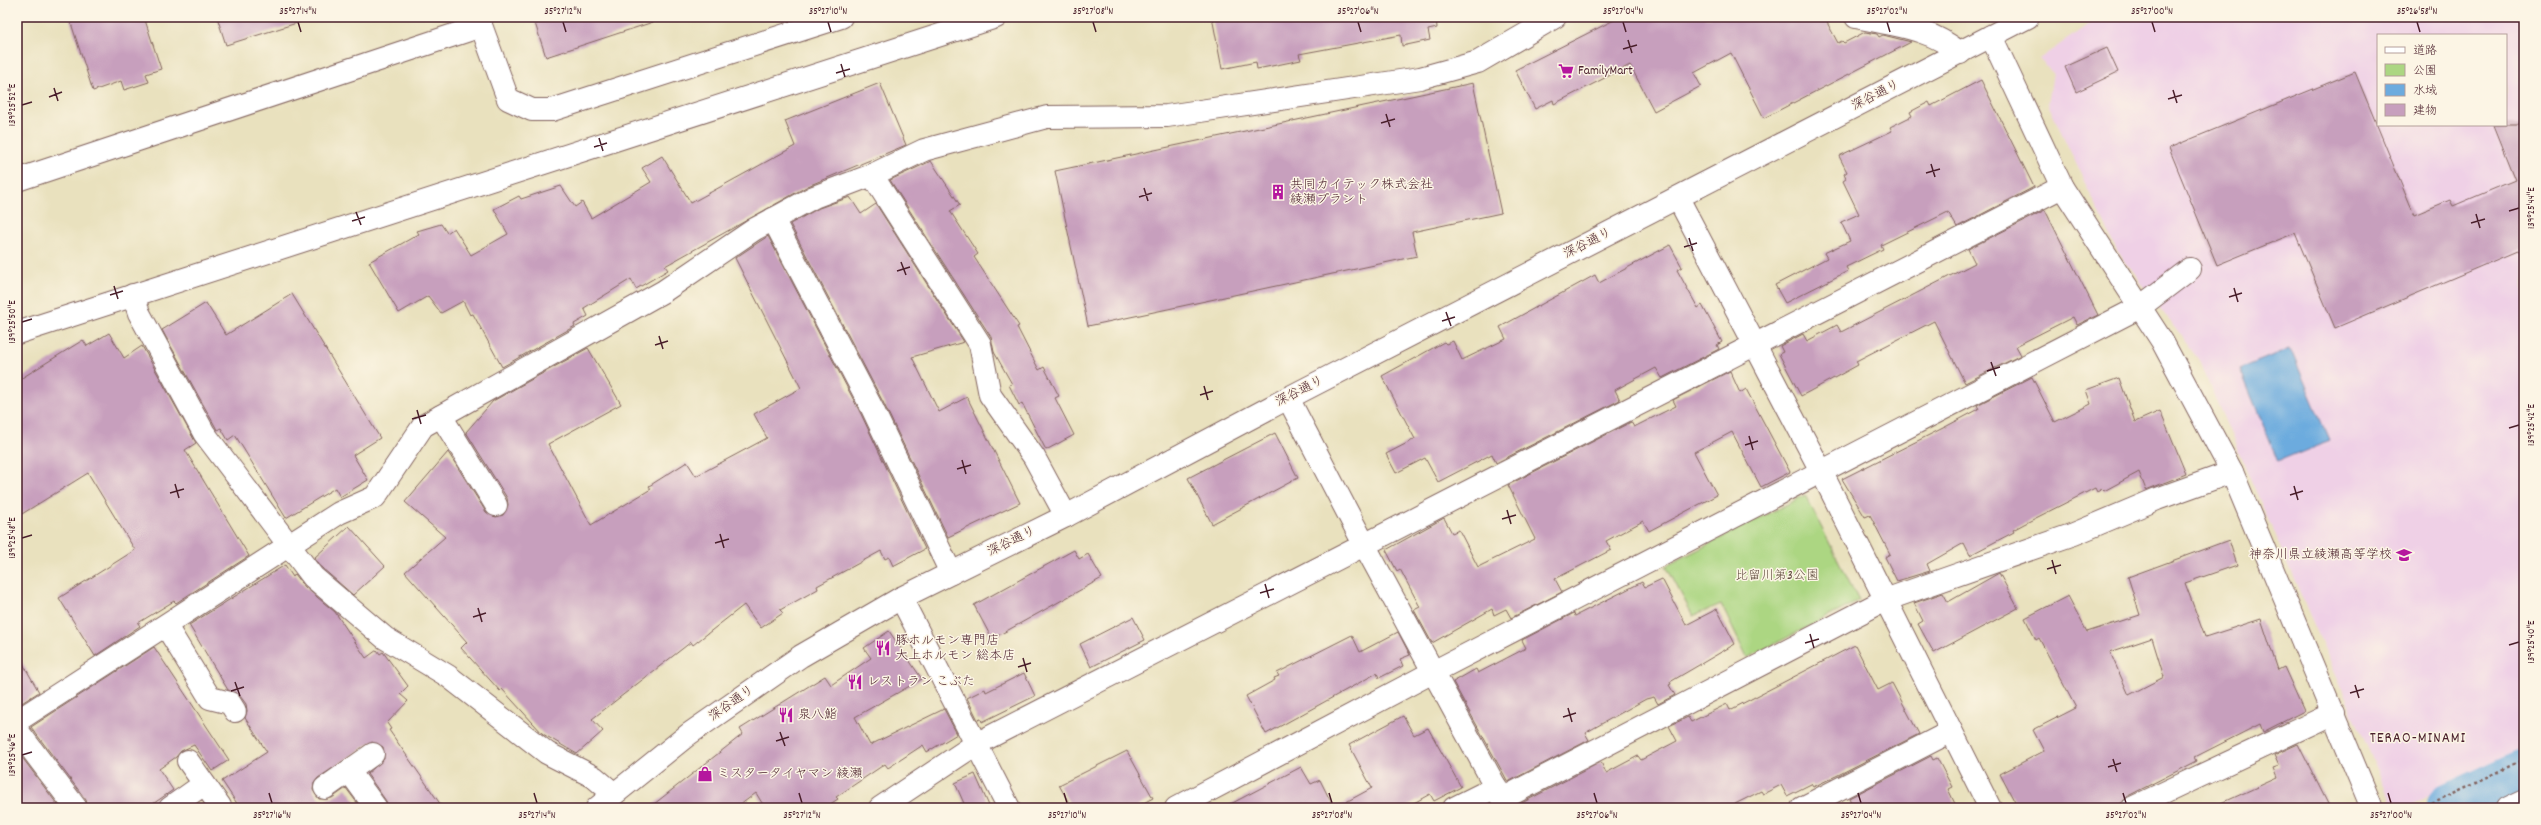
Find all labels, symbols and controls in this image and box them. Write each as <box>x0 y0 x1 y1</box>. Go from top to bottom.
text: 35°27'14"N <box>279 5 317 19</box>
text: 35°27'12"N <box>544 5 582 19</box>
text: 35°27'10"N <box>809 5 847 19</box>
text: 35°27'08"N <box>1073 5 1113 19</box>
text: 35°27'06"N <box>1337 5 1379 19</box>
text: 35°27'04"N <box>1603 5 1643 19</box>
text: 35°27'02"N <box>1867 5 1907 19</box>
text: 35°27'00"N <box>2131 5 2173 19</box>
text: 35°26'58"N <box>2397 5 2437 19</box>
legend <box>2377 34 2507 126</box>
text: 道路 <box>2413 43 2437 60</box>
supermarket icon: FamilyMart <box>1557 62 1575 80</box>
place label: FamilyMart <box>1578 62 1633 81</box>
text: 公園 <box>2413 63 2437 80</box>
street label: 深谷通り <box>1849 76 1903 116</box>
text: 139°25'52"E <box>6 83 20 126</box>
text: 水域 <box>2413 83 2437 100</box>
text: 建物 <box>2413 103 2437 120</box>
place label: 共同カイテック株式会社 綾瀬プラント <box>1290 176 1433 210</box>
building icon: 共同カイテック株式会社 綾瀬プラント <box>1269 183 1287 201</box>
text: 139°25'44"E <box>2525 187 2539 229</box>
street label: 深谷通り <box>1561 224 1615 264</box>
text: 139°25'50"E <box>6 300 20 344</box>
street label: 深谷通り <box>1273 372 1327 412</box>
text: 139°25'42"E <box>2525 404 2539 446</box>
text: 139°25'48"E <box>6 517 20 559</box>
street label: 深谷通り <box>984 522 1040 562</box>
place label: 神奈川県立綾瀬高等学校 <box>2249 546 2392 565</box>
school or university icon: 神奈川県立綾瀬高等学校 <box>2395 546 2413 564</box>
park label: 比留川第3公園 <box>1735 567 1819 586</box>
text: 139°25'40"E <box>2525 620 2539 664</box>
place label: 豚ホルモン専門店 大上ホルモン 総本店 <box>895 632 1015 666</box>
restaurant icon: 豚ホルモン専門店 大上ホルモン 総本店 <box>874 639 892 657</box>
restaurant icon: レストラン こぶた <box>846 673 864 691</box>
place label: レストラン こぶた <box>867 673 975 692</box>
street label: 深谷通り <box>705 681 759 727</box>
restaurant icon: 泉八鮨 <box>777 706 795 724</box>
place label: 泉八鮨 <box>798 706 837 725</box>
district label: TERAO-MINAMI <box>2370 728 2466 750</box>
text: 139°25'46"E <box>6 733 20 776</box>
shop icon: ミスタータイヤマン 綾瀬 <box>696 765 714 783</box>
place label: ミスタータイヤマン 綾瀬 <box>717 765 862 784</box>
text: 35°27'16"N <box>253 809 291 823</box>
text: 35°27'14"N <box>518 809 556 823</box>
text: 35°27'12"N <box>783 809 821 823</box>
text: 35°27'10"N <box>1048 809 1086 823</box>
text: 35°27'08"N <box>1312 809 1352 823</box>
text: 35°27'06"N <box>1576 809 1618 823</box>
text: 35°27'04"N <box>1841 809 1881 823</box>
text: 35°27'02"N <box>2106 809 2146 823</box>
text: 35°27'00"N <box>2370 809 2412 823</box>

